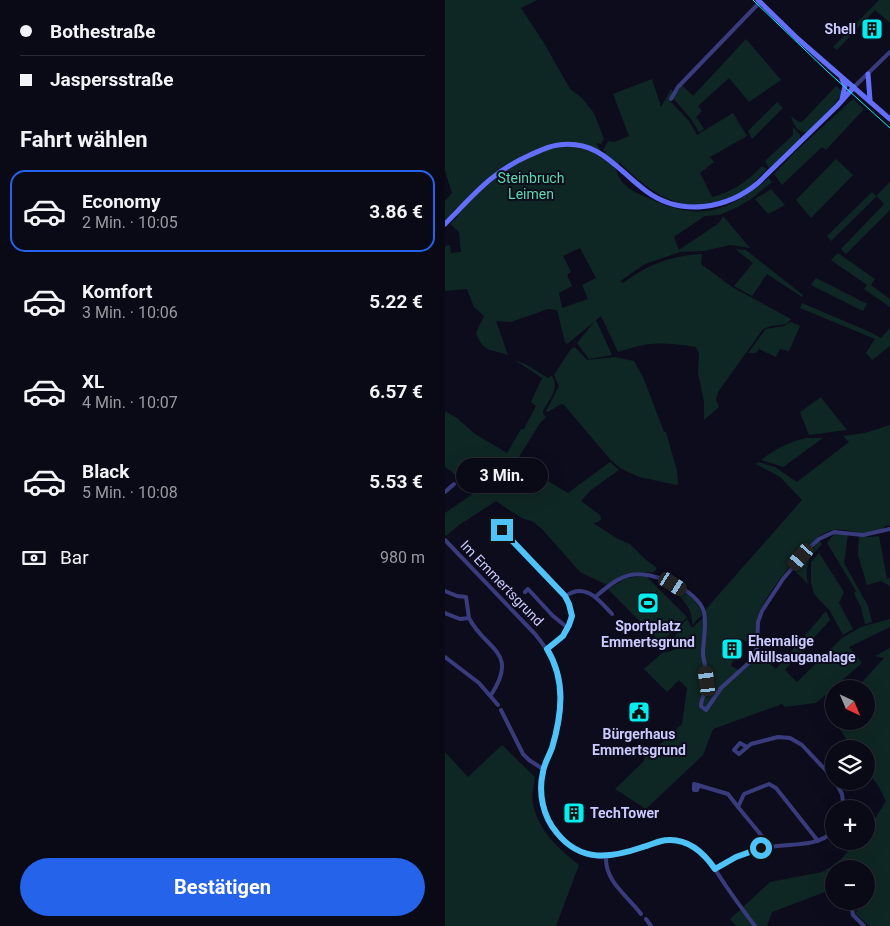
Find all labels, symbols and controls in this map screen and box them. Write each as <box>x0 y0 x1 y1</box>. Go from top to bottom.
building icon: Shell <box>860 17 884 41</box>
text: Bothestraße <box>50 20 155 43</box>
place label: Shell <box>825 21 856 37</box>
text: Jaspersstraße <box>50 68 173 91</box>
text: Fahrt wählen <box>20 127 148 152</box>
park label: Steinbruch Leimen <box>498 170 564 202</box>
icon: car <box>22 189 67 234</box>
text: Economy <box>82 190 161 213</box>
text: 3.86 € <box>369 200 423 223</box>
text: 2 Min. · 10:05 <box>82 213 178 232</box>
icon: car <box>22 279 67 324</box>
text: Komfort <box>82 280 152 303</box>
text: 5.22 € <box>369 290 423 313</box>
text: 3 Min. · 10:06 <box>82 303 178 322</box>
icon: car <box>22 369 67 414</box>
text: XL <box>82 370 104 393</box>
text: 6.57 € <box>369 380 423 403</box>
text: 4 Min. · 10:07 <box>82 393 178 412</box>
callout: 3 Min. <box>456 458 548 492</box>
icon: car <box>22 459 67 504</box>
text: Black <box>82 460 129 483</box>
text: 3 Min. <box>479 466 525 485</box>
text: 5.53 € <box>369 470 423 493</box>
text: 5 Min. · 10:08 <box>82 483 178 502</box>
route end <box>491 519 513 541</box>
street label: Im Emmertsgrund <box>457 537 547 629</box>
car <box>785 541 816 573</box>
icon: cash <box>20 544 48 572</box>
text: Bar <box>60 546 89 569</box>
text: 980 m <box>380 548 425 567</box>
car <box>656 570 689 598</box>
sports icon: Sportplatz Emmertsgrund <box>636 591 660 615</box>
place label: Sportplatz Emmertsgrund <box>601 618 695 650</box>
place label: Ehemalige Müllsauganalage <box>748 633 856 665</box>
building icon: Ehemalige Müllsauganalage <box>720 637 744 661</box>
car <box>697 665 716 697</box>
north arrow <box>825 680 875 730</box>
map controls <box>825 680 875 910</box>
public building icon: Bürgerhaus Emmertsgrund <box>627 700 651 724</box>
place label: Bürgerhaus Emmertsgrund <box>592 726 686 758</box>
button: layers <box>825 740 875 790</box>
button: + <box>825 800 875 850</box>
building icon: TechTower <box>562 801 586 825</box>
place label: TechTower <box>590 805 659 821</box>
route start <box>750 837 772 859</box>
button: Bestätigen <box>20 858 425 916</box>
button: − <box>825 860 875 910</box>

